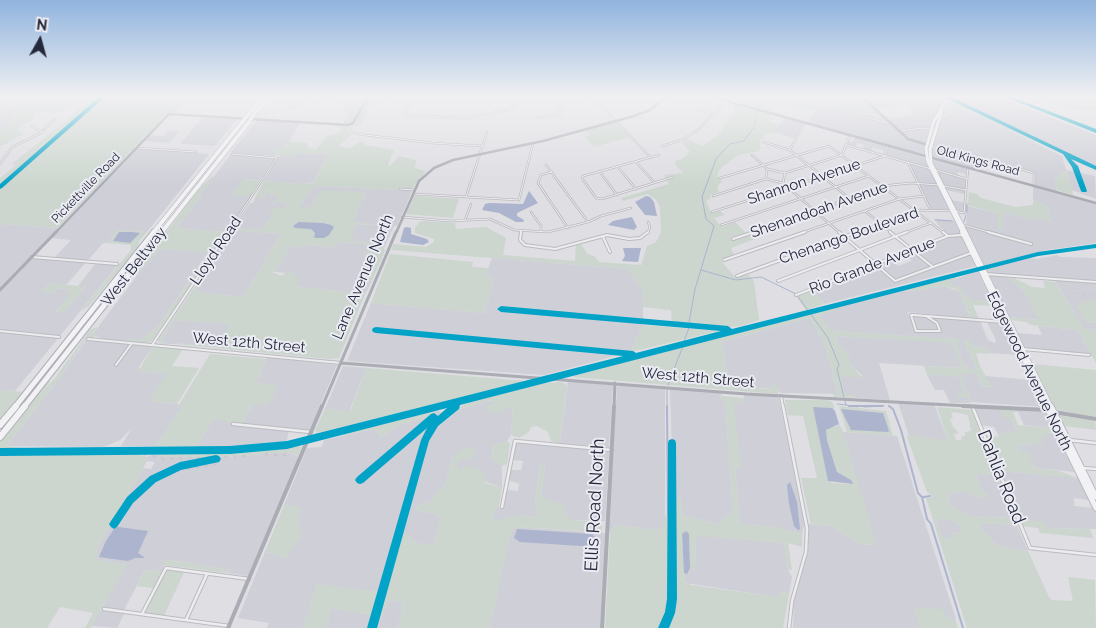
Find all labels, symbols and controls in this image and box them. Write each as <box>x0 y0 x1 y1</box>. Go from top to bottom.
north arrow <box>15 15 65 65</box>
text: N <box>36 17 48 34</box>
street label: Old Kings Road <box>935 143 1021 179</box>
street label: Pickettville Road <box>49 150 123 226</box>
street label: Shannon Avenue <box>745 155 863 209</box>
street label: Shenandoah Avenue <box>748 178 890 242</box>
street label: Chenango Boulevard <box>777 204 921 268</box>
street label: Lane Avenue North <box>329 212 397 342</box>
street label: Lloyd Road <box>187 213 245 289</box>
street label: West Beltway <box>97 224 171 310</box>
street label: Rio Grande Avenue <box>807 234 937 298</box>
street label: Edgewood Avenue North <box>983 288 1075 454</box>
street label: West 12th Street <box>192 329 306 357</box>
street label: West 12th Street <box>641 364 755 392</box>
street label: Dahlia Road <box>972 427 1030 527</box>
street label: Ellis Road North <box>581 438 609 572</box>

